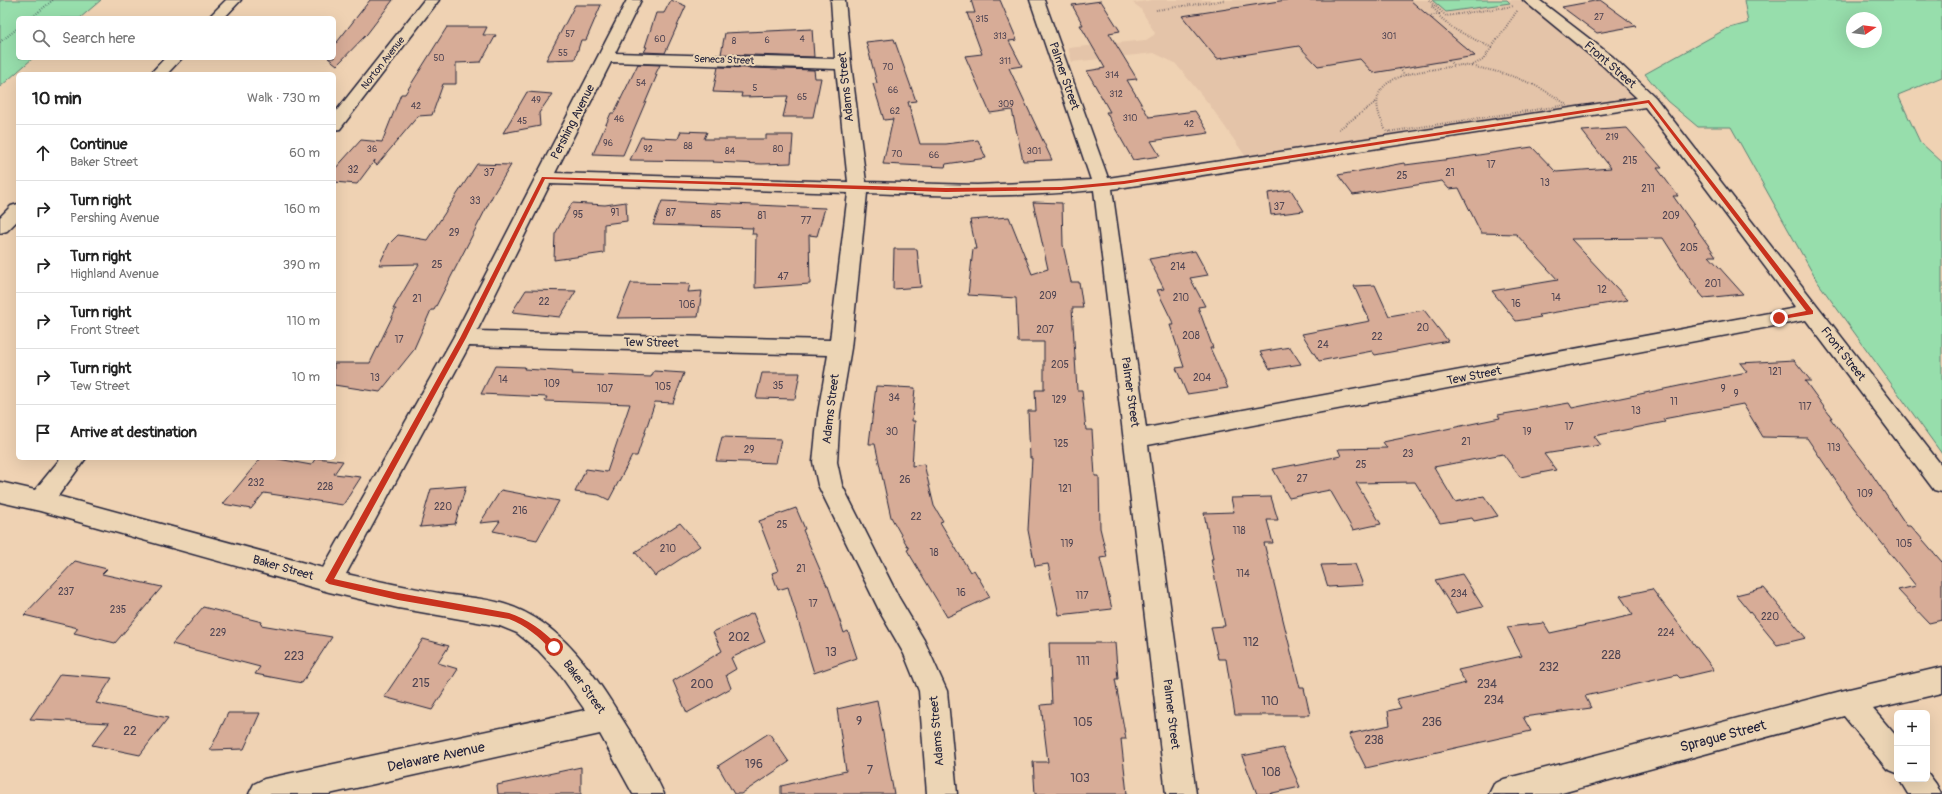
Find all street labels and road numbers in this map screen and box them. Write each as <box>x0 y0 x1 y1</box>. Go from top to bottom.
street label: Norton Avenue <box>359 34 407 92</box>
street label: Front Street <box>1581 38 1639 92</box>
street label: Palmer Street <box>1045 40 1083 112</box>
street label: Adams Street <box>835 51 857 123</box>
street label: Seneca Street <box>694 53 755 67</box>
street label: Pershing Avenue <box>548 82 598 162</box>
street label: Front Street <box>1817 324 1869 384</box>
street label: Tew Street <box>623 335 679 351</box>
street label: Palmer Street <box>1118 356 1142 428</box>
street label: Tew Street <box>1446 363 1503 389</box>
street label: Adams Street <box>819 373 843 445</box>
street label: Baker Street <box>251 552 315 584</box>
street label: Baker Street <box>559 657 609 717</box>
street label: Palmer Street <box>1159 678 1183 750</box>
street label: Adams Street <box>926 695 948 767</box>
street label: Sprague Street <box>1678 716 1768 756</box>
street label: Delaware Avenue <box>386 738 486 776</box>

